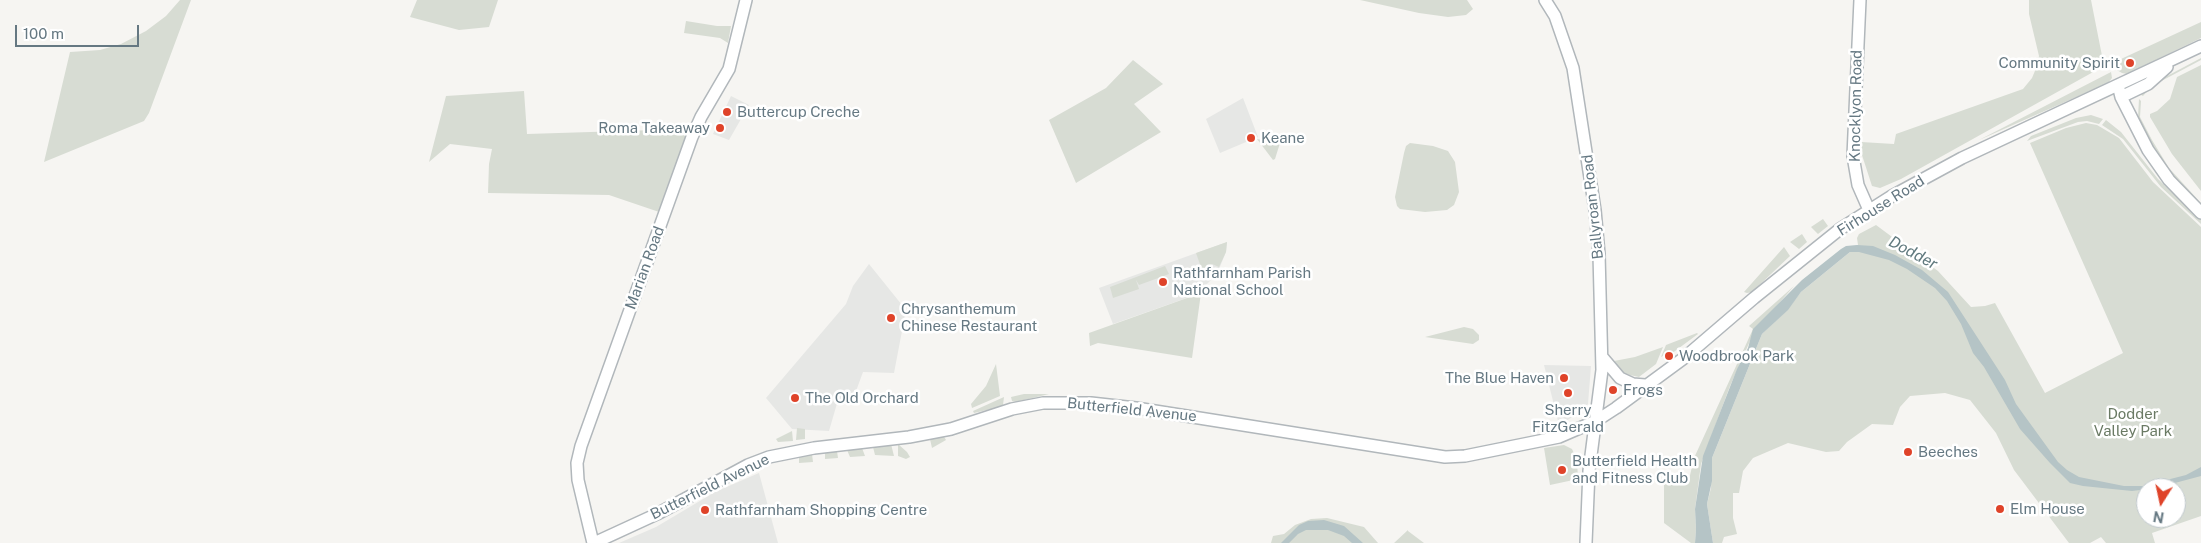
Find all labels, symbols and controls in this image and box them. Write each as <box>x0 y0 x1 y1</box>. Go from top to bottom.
scale bar <box>18 15 141 47</box>
text: 100 m <box>23 25 64 42</box>
street label: Knocklyon Road <box>1846 50 1866 162</box>
place label: Community Spirit <box>1998 54 2120 72</box>
marker: Community Spirit <box>2124 57 2136 69</box>
place label: Buttercup Creche <box>737 103 860 121</box>
marker: Buttercup Creche <box>721 106 733 118</box>
place label: Roma Takeaway <box>598 119 710 137</box>
marker: Roma Takeaway <box>714 122 726 134</box>
place label: Keane <box>1261 129 1305 147</box>
marker: Keane <box>1245 132 1257 144</box>
street label: Ballyroan Road <box>1579 154 1607 260</box>
street label: Firhouse Road <box>1834 172 1928 240</box>
street label: Marian Road <box>622 224 668 312</box>
water label: Dodder <box>1885 232 1941 274</box>
place label: Rathfarnham Parish National School <box>1173 264 1311 299</box>
marker: Rathfarnham Parish National School <box>1157 276 1169 288</box>
place label: Chrysanthemum Chinese Restaurant <box>901 300 1037 335</box>
marker: Chrysanthemum Chinese Restaurant <box>885 312 897 324</box>
place label: Woodbrook Park <box>1679 347 1794 365</box>
marker: Woodbrook Park <box>1663 350 1675 362</box>
place label: The Blue Haven <box>1445 369 1554 387</box>
marker: The Blue Haven <box>1558 372 1570 384</box>
place label: Frogs <box>1623 381 1663 399</box>
marker: Frogs <box>1607 384 1619 396</box>
marker: Sherry FitzGerald <box>1562 387 1574 399</box>
place label: The Old Orchard <box>805 389 919 407</box>
marker: The Old Orchard <box>789 392 801 404</box>
street label: Butterfield Avenue <box>1066 394 1198 426</box>
place label: Sherry FitzGerald <box>1532 401 1604 436</box>
park label: Dodder Valley Park <box>2094 405 2172 440</box>
place label: Beeches <box>1918 443 1978 461</box>
marker: Beeches <box>1902 446 1914 458</box>
street label: Butterfield Avenue <box>648 450 772 524</box>
place label: Butterfield Health and Fitness Club <box>1572 452 1697 487</box>
marker: Butterfield Health and Fitness Club <box>1556 464 1568 476</box>
north arrow <box>2136 478 2186 528</box>
place label: Elm House <box>2010 500 2085 518</box>
place label: Rathfarnham Shopping Centre <box>715 501 927 519</box>
marker: Elm House <box>1994 503 2006 515</box>
marker: Rathfarnham Shopping Centre <box>699 504 711 516</box>
text: N <box>2152 508 2165 526</box>

